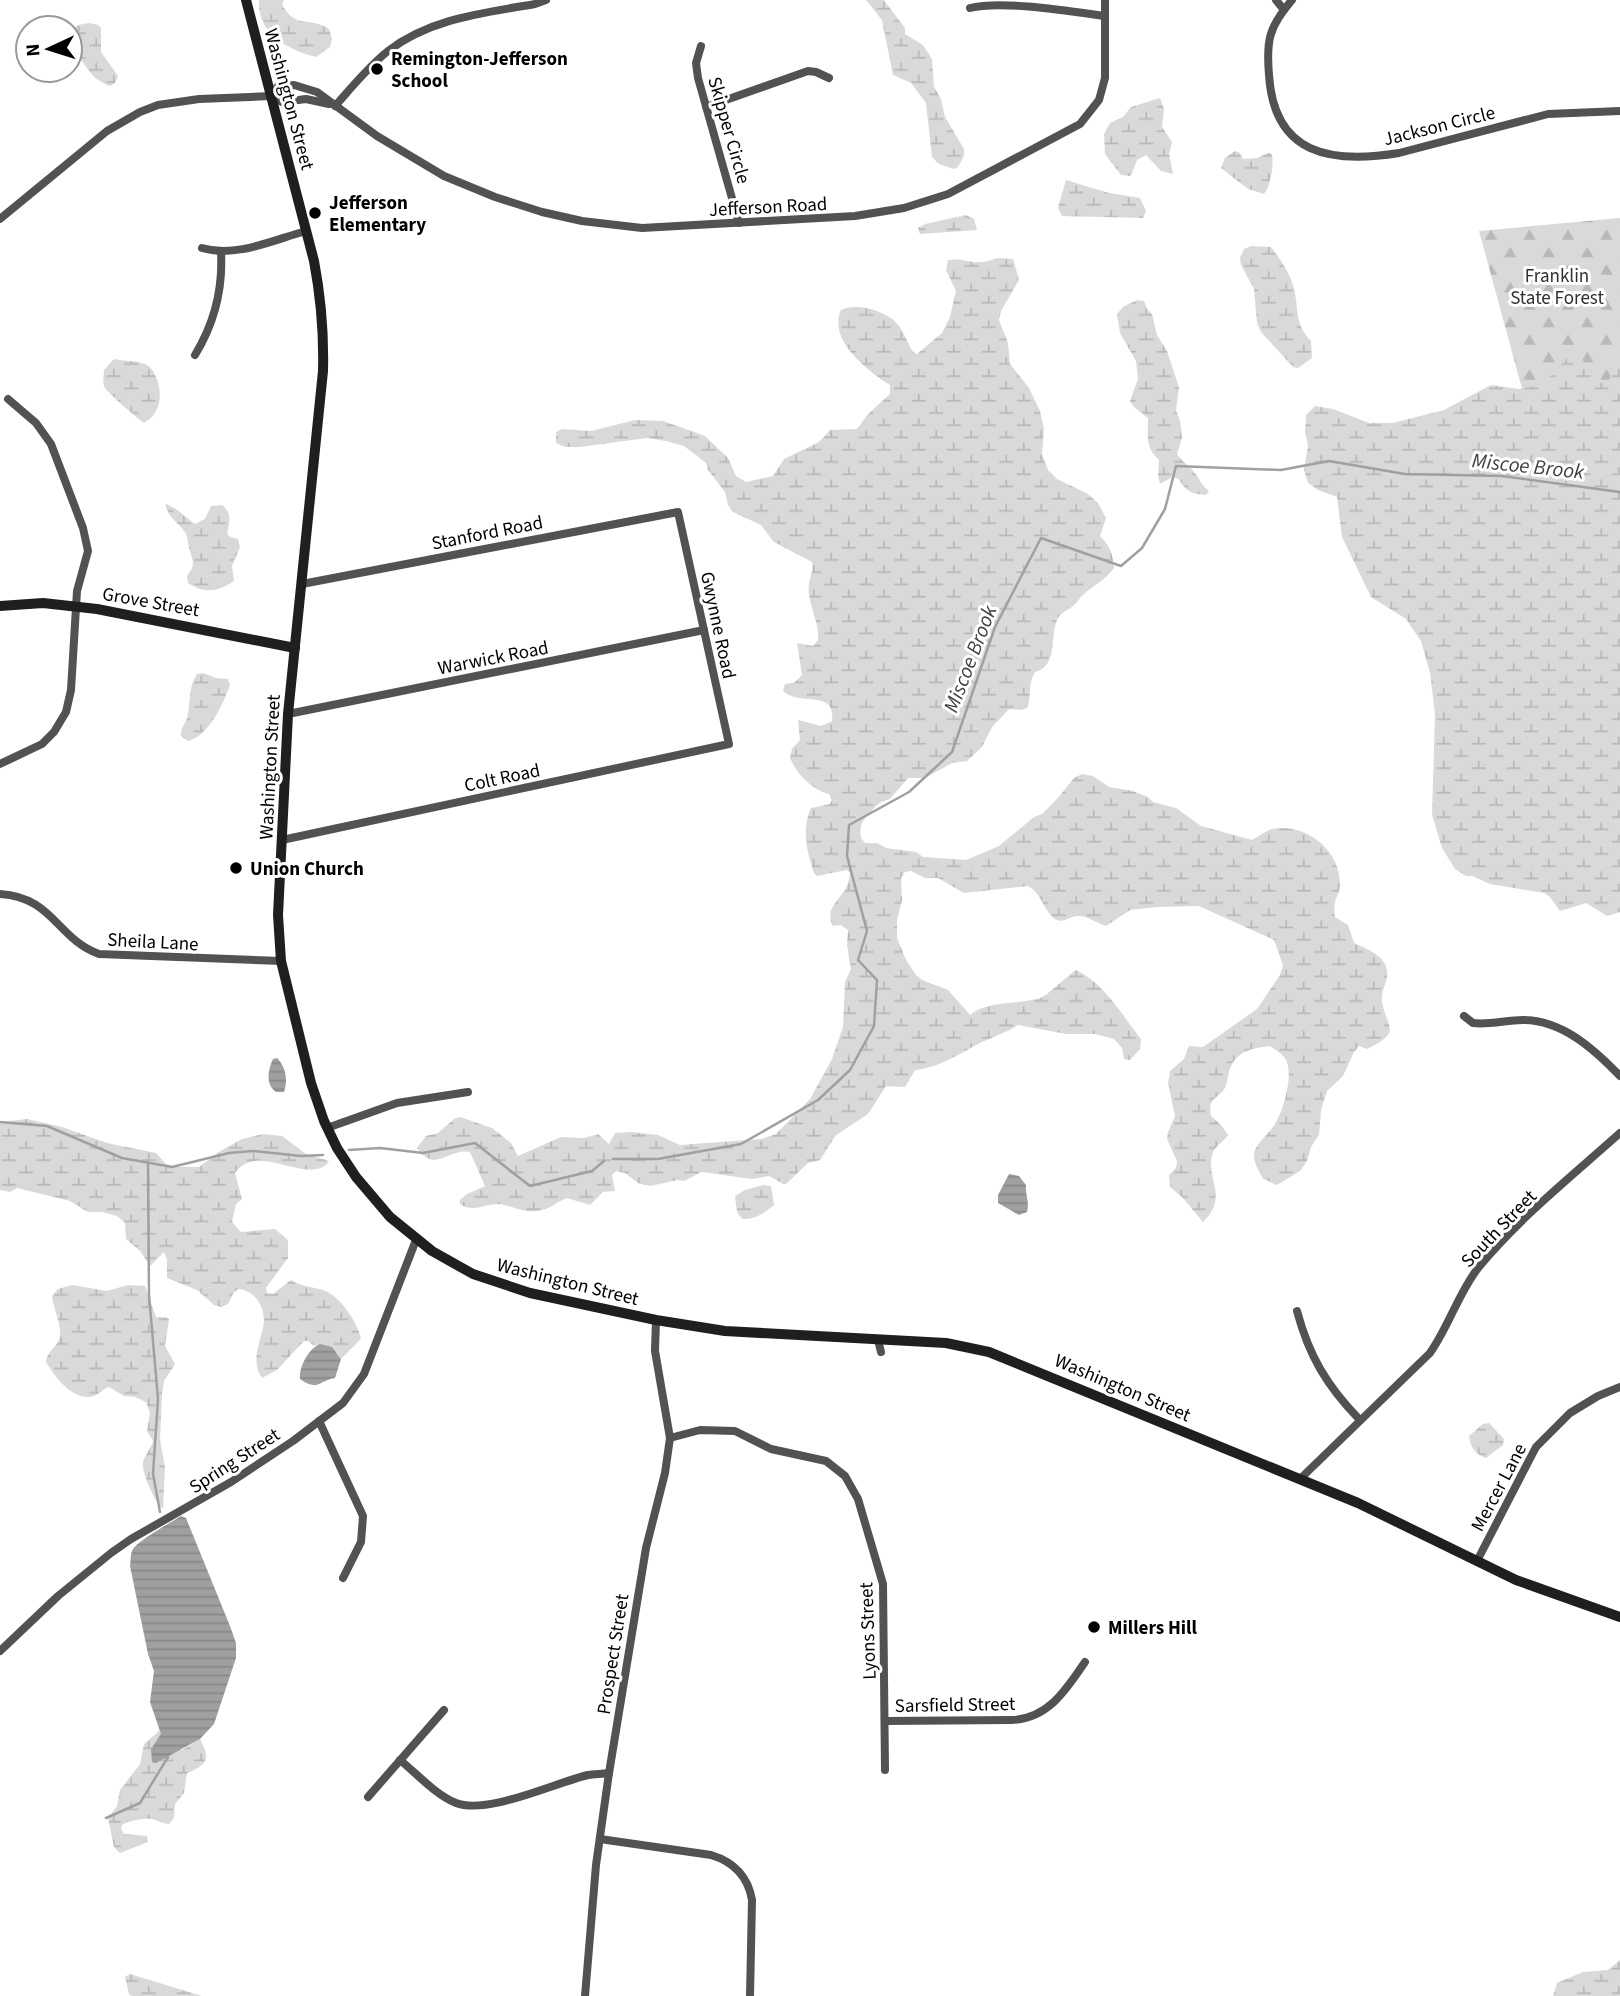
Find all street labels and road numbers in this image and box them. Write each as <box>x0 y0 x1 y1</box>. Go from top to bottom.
street label: Washington Street <box>257 26 321 174</box>
street label: Skipper Circle <box>700 74 757 187</box>
street label: Jackson Circle <box>1381 100 1498 153</box>
street label: Jefferson Road <box>708 191 828 224</box>
street label: Stanford Road <box>429 509 545 557</box>
street label: Gwynne Road <box>693 569 742 681</box>
street label: Grove Street <box>100 581 202 624</box>
street label: Warwick Road <box>436 635 551 682</box>
street label: Washington Street <box>253 693 288 840</box>
street label: Colt Road <box>462 757 543 800</box>
street label: Sheila Lane <box>107 927 199 958</box>
street label: South Street <box>1455 1184 1544 1274</box>
street label: Washington Street <box>494 1252 642 1313</box>
street label: Washington Street <box>1050 1348 1195 1429</box>
street label: Spring Street <box>184 1421 286 1501</box>
street label: Mercer Lane <box>1465 1439 1534 1537</box>
street label: Lyons Street <box>853 1581 884 1680</box>
street label: Prospect Street <box>591 1591 636 1716</box>
street label: Sarsfield Street <box>894 1691 1016 1720</box>

